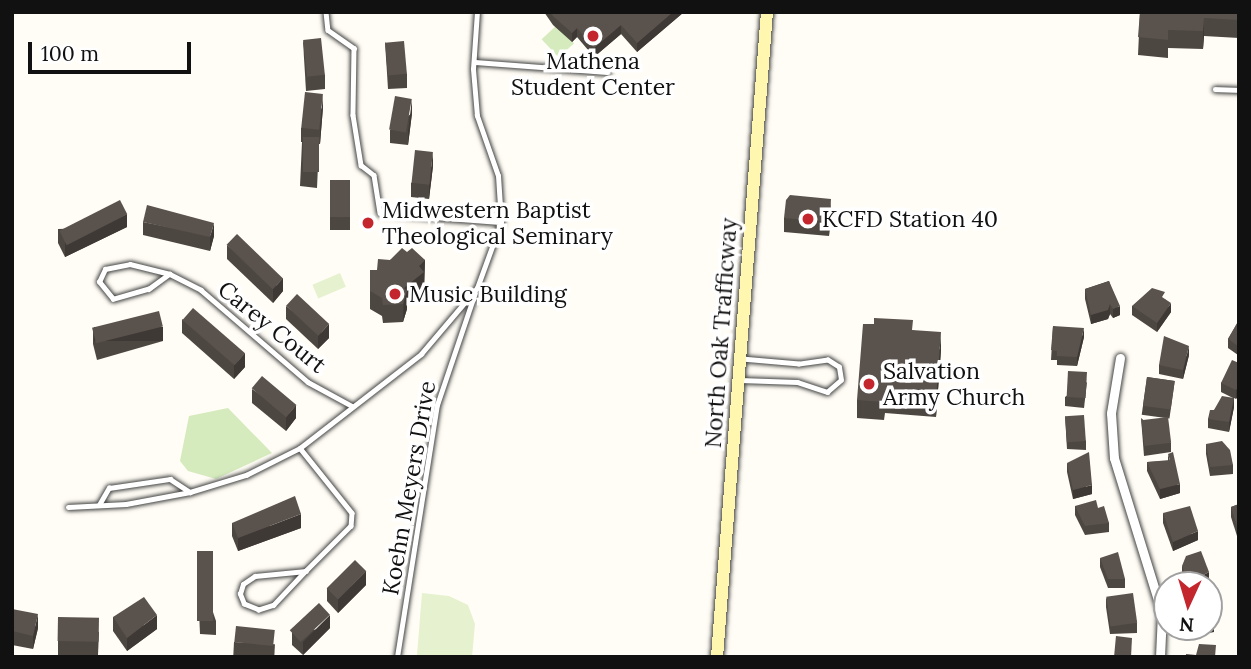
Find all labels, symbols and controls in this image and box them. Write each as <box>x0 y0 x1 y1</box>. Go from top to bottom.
scale bar <box>32 28 194 72</box>
marker: Mathena Student Center <box>585 28 601 44</box>
text: 100 m <box>41 40 99 67</box>
place label: Mathena Student Center <box>511 47 675 101</box>
place label: Midwestern Baptist Theological Seminary <box>382 196 613 250</box>
place label: KCFD Station 40 <box>822 205 998 233</box>
marker: KCFD Station 40 <box>800 211 816 227</box>
marker: Midwestern Baptist Theological Seminary <box>360 215 376 231</box>
street label: North Oak Trafficway <box>699 217 743 449</box>
street label: Carey Court <box>213 275 331 379</box>
place label: Music Building <box>409 280 567 308</box>
marker: Music Building <box>387 286 403 302</box>
place label: Salvation Army Church <box>883 357 1025 411</box>
marker: Salvation Army Church <box>861 376 877 392</box>
street label: Koehn Meyers Drive <box>377 379 441 597</box>
north arrow <box>1153 571 1223 641</box>
text: N <box>1179 612 1195 637</box>

